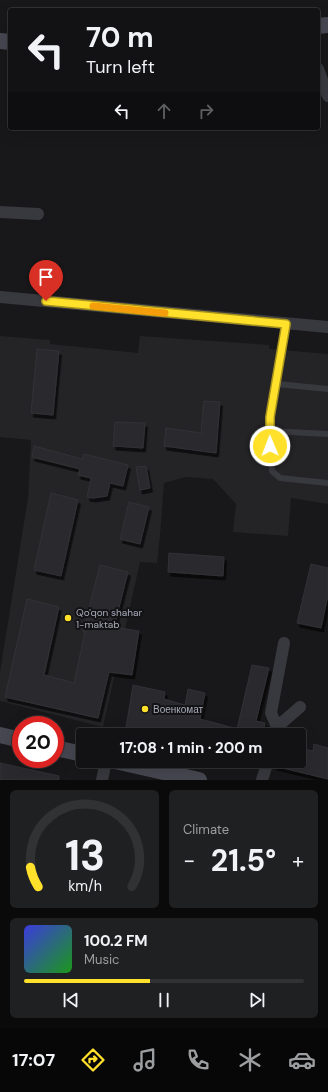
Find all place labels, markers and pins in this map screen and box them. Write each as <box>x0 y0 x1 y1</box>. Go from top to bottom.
pin <box>29 260 63 301</box>
place label: Qo'qon shahar 1-maktab <box>76 606 142 631</box>
marker: Qo'qon shahar 1-maktab <box>63 613 73 623</box>
place label: Военкомат <box>153 703 204 716</box>
marker: Военкомат <box>140 704 150 714</box>

